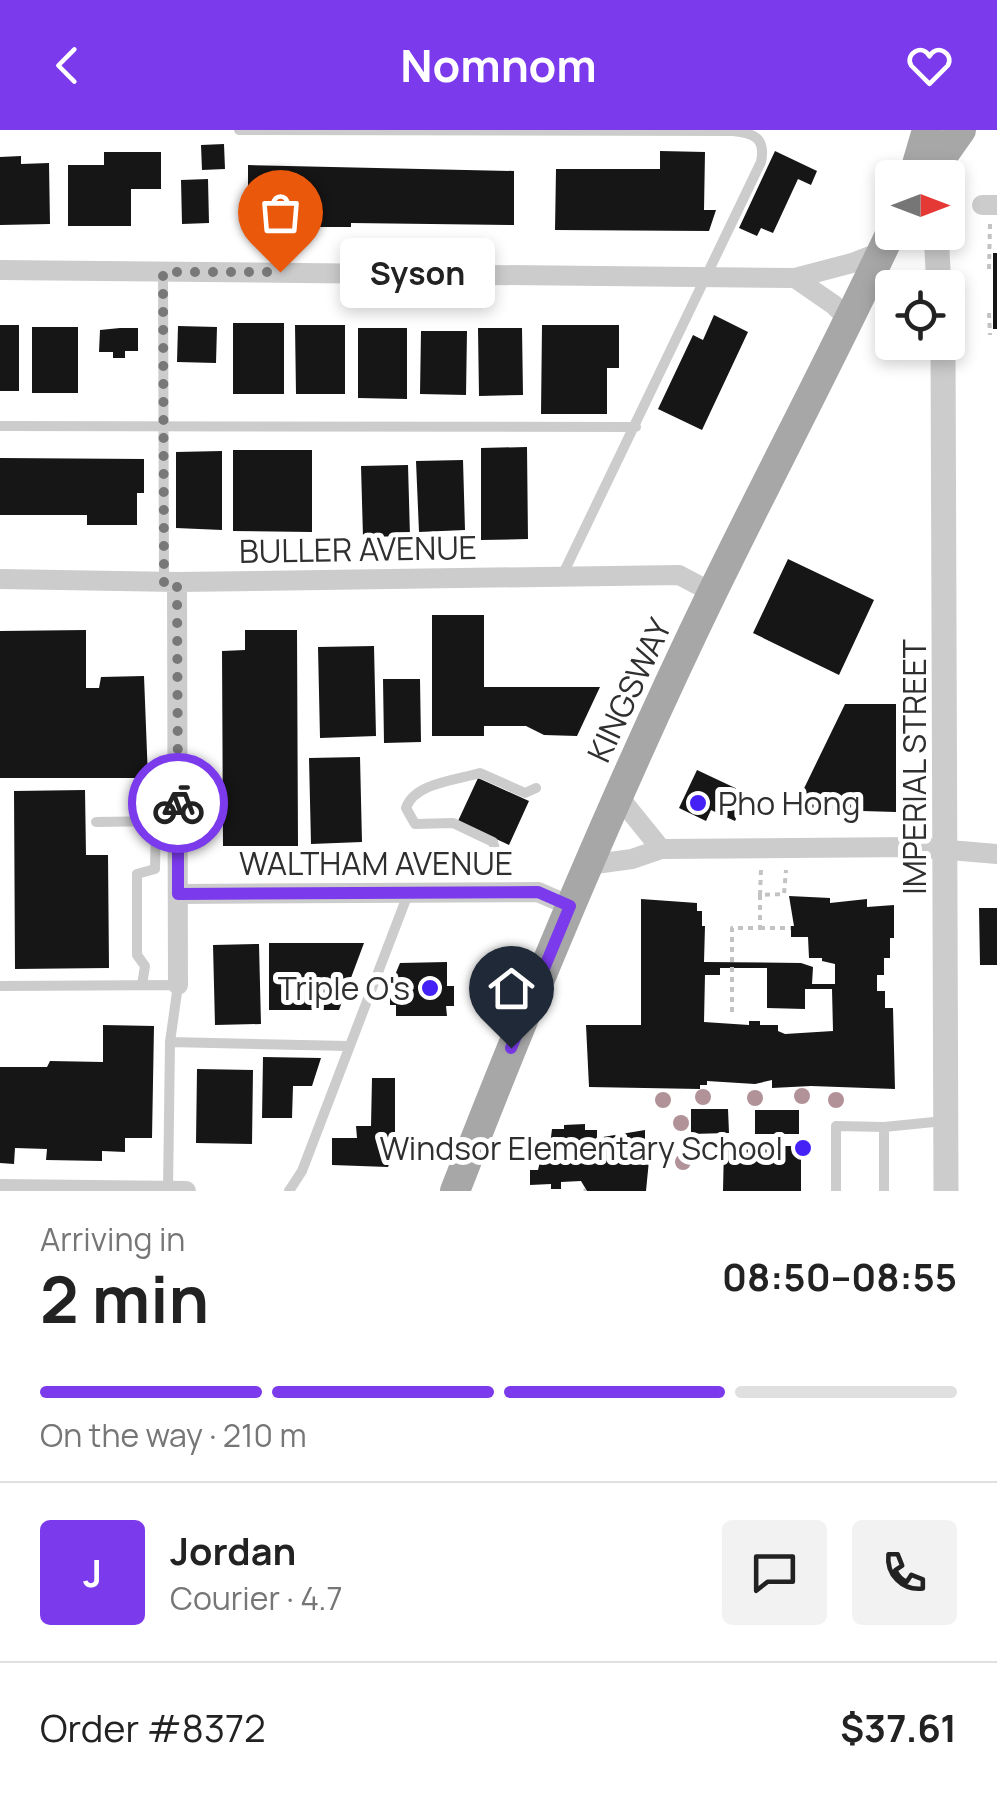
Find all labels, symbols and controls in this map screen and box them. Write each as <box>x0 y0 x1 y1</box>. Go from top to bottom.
text: Nomnom <box>400 34 597 96</box>
icon: back <box>40 38 95 93</box>
icon: heart <box>902 38 957 93</box>
north arrow <box>875 160 965 250</box>
map controls <box>875 160 965 360</box>
pin <box>238 170 323 273</box>
icon: bag <box>253 185 308 240</box>
callout: Syson <box>340 237 495 307</box>
text: Syson <box>370 251 465 295</box>
button: locate <box>875 270 965 360</box>
street label: BULLER AVENUE <box>239 525 477 573</box>
street label: KINGSWAY <box>577 611 682 769</box>
street label: IMPERIAL STREET <box>892 639 936 895</box>
courier <box>128 753 228 853</box>
icon: bike <box>151 776 206 831</box>
place label: Pho Hong <box>718 781 860 825</box>
marker: Pho Hong <box>687 792 709 814</box>
street label: WALTHAM AVENUE <box>239 841 513 885</box>
pin <box>469 946 554 1049</box>
icon: home <box>484 961 539 1016</box>
place label: Triple O's <box>278 966 410 1010</box>
marker: Triple O's <box>419 977 441 999</box>
place label: Windsor Elementary School <box>380 1126 783 1170</box>
marker: Windsor Elementary School <box>792 1137 814 1159</box>
text: Arriving in <box>40 1217 185 1261</box>
text: 08:50–08:55 <box>722 1250 957 1302</box>
text: 2 min <box>40 1254 209 1343</box>
text: On the way · 210 m <box>40 1413 307 1457</box>
button: chat <box>722 1520 827 1625</box>
button: phone <box>852 1520 957 1625</box>
text: Jordan <box>170 1524 296 1576</box>
text: J <box>83 1546 102 1598</box>
text: Courier · 4.7 <box>170 1576 343 1620</box>
text: Order #8372 <box>40 1701 266 1753</box>
text: $37.61 <box>840 1701 957 1753</box>

